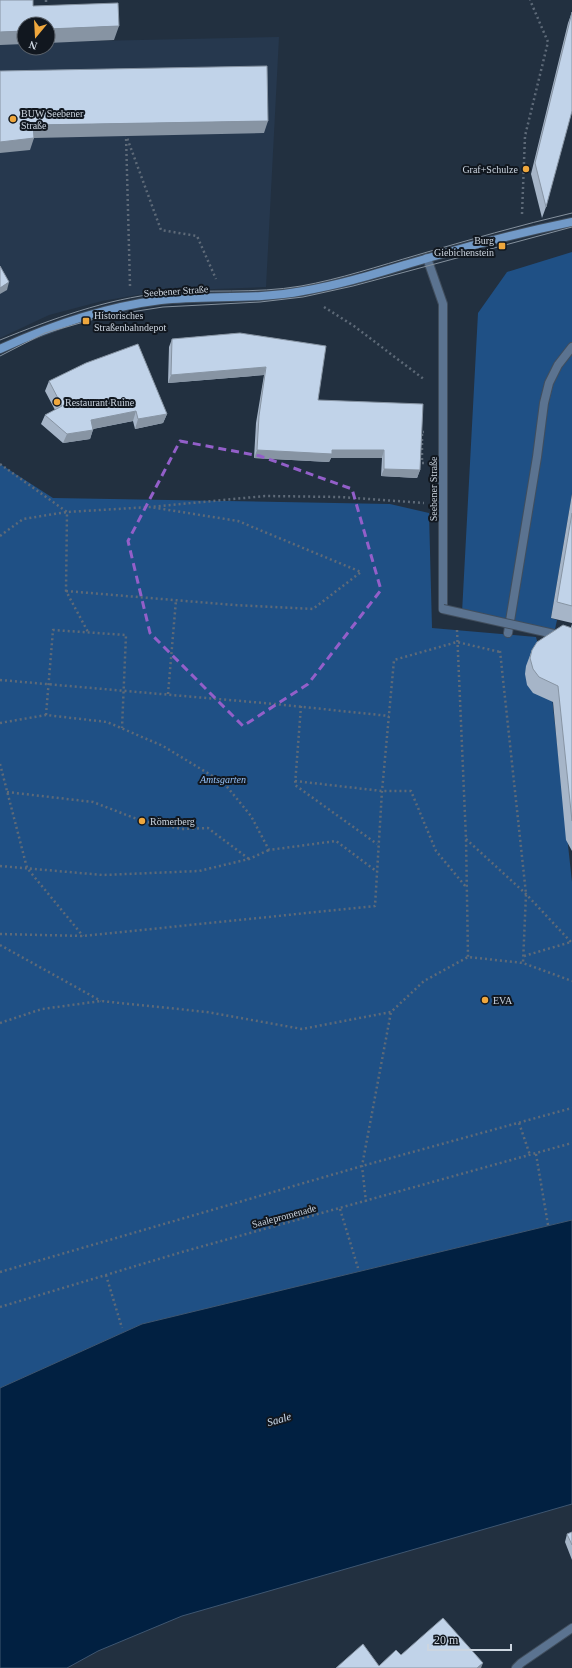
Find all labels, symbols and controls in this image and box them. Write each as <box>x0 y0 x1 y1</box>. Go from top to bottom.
north arrow <box>16 16 56 56</box>
text: N <box>27 39 39 52</box>
place label: BUW Seebener Straße <box>21 108 84 131</box>
marker: BUW Seebener Straße <box>8 114 18 124</box>
place label: Graf+Schulze <box>462 164 519 175</box>
marker: Graf+Schulze <box>521 164 531 174</box>
place label: Burg Giebichenstein <box>434 235 494 258</box>
marker: Burg Giebichenstein <box>497 241 507 251</box>
street label: Seebener Straße <box>143 283 209 299</box>
place label: Historisches Straßenbahndepot <box>94 310 166 333</box>
marker: Historisches Straßenbahndepot <box>81 316 91 326</box>
marker: Restaurant Ruine <box>52 397 62 407</box>
place label: Restaurant Ruine <box>65 397 135 408</box>
street label: Seebener Straße <box>428 456 439 521</box>
park label: Amtsgarten <box>199 774 246 785</box>
marker: Römerberg <box>137 816 147 826</box>
place label: Römerberg <box>150 816 195 827</box>
marker: EVA <box>480 995 490 1005</box>
place label: EVA <box>493 995 513 1006</box>
street label: Saalepromenade <box>251 1202 318 1230</box>
water label: Saale <box>266 1410 293 1428</box>
scale bar <box>428 1626 511 1652</box>
text: 20 m <box>434 1633 459 1647</box>

